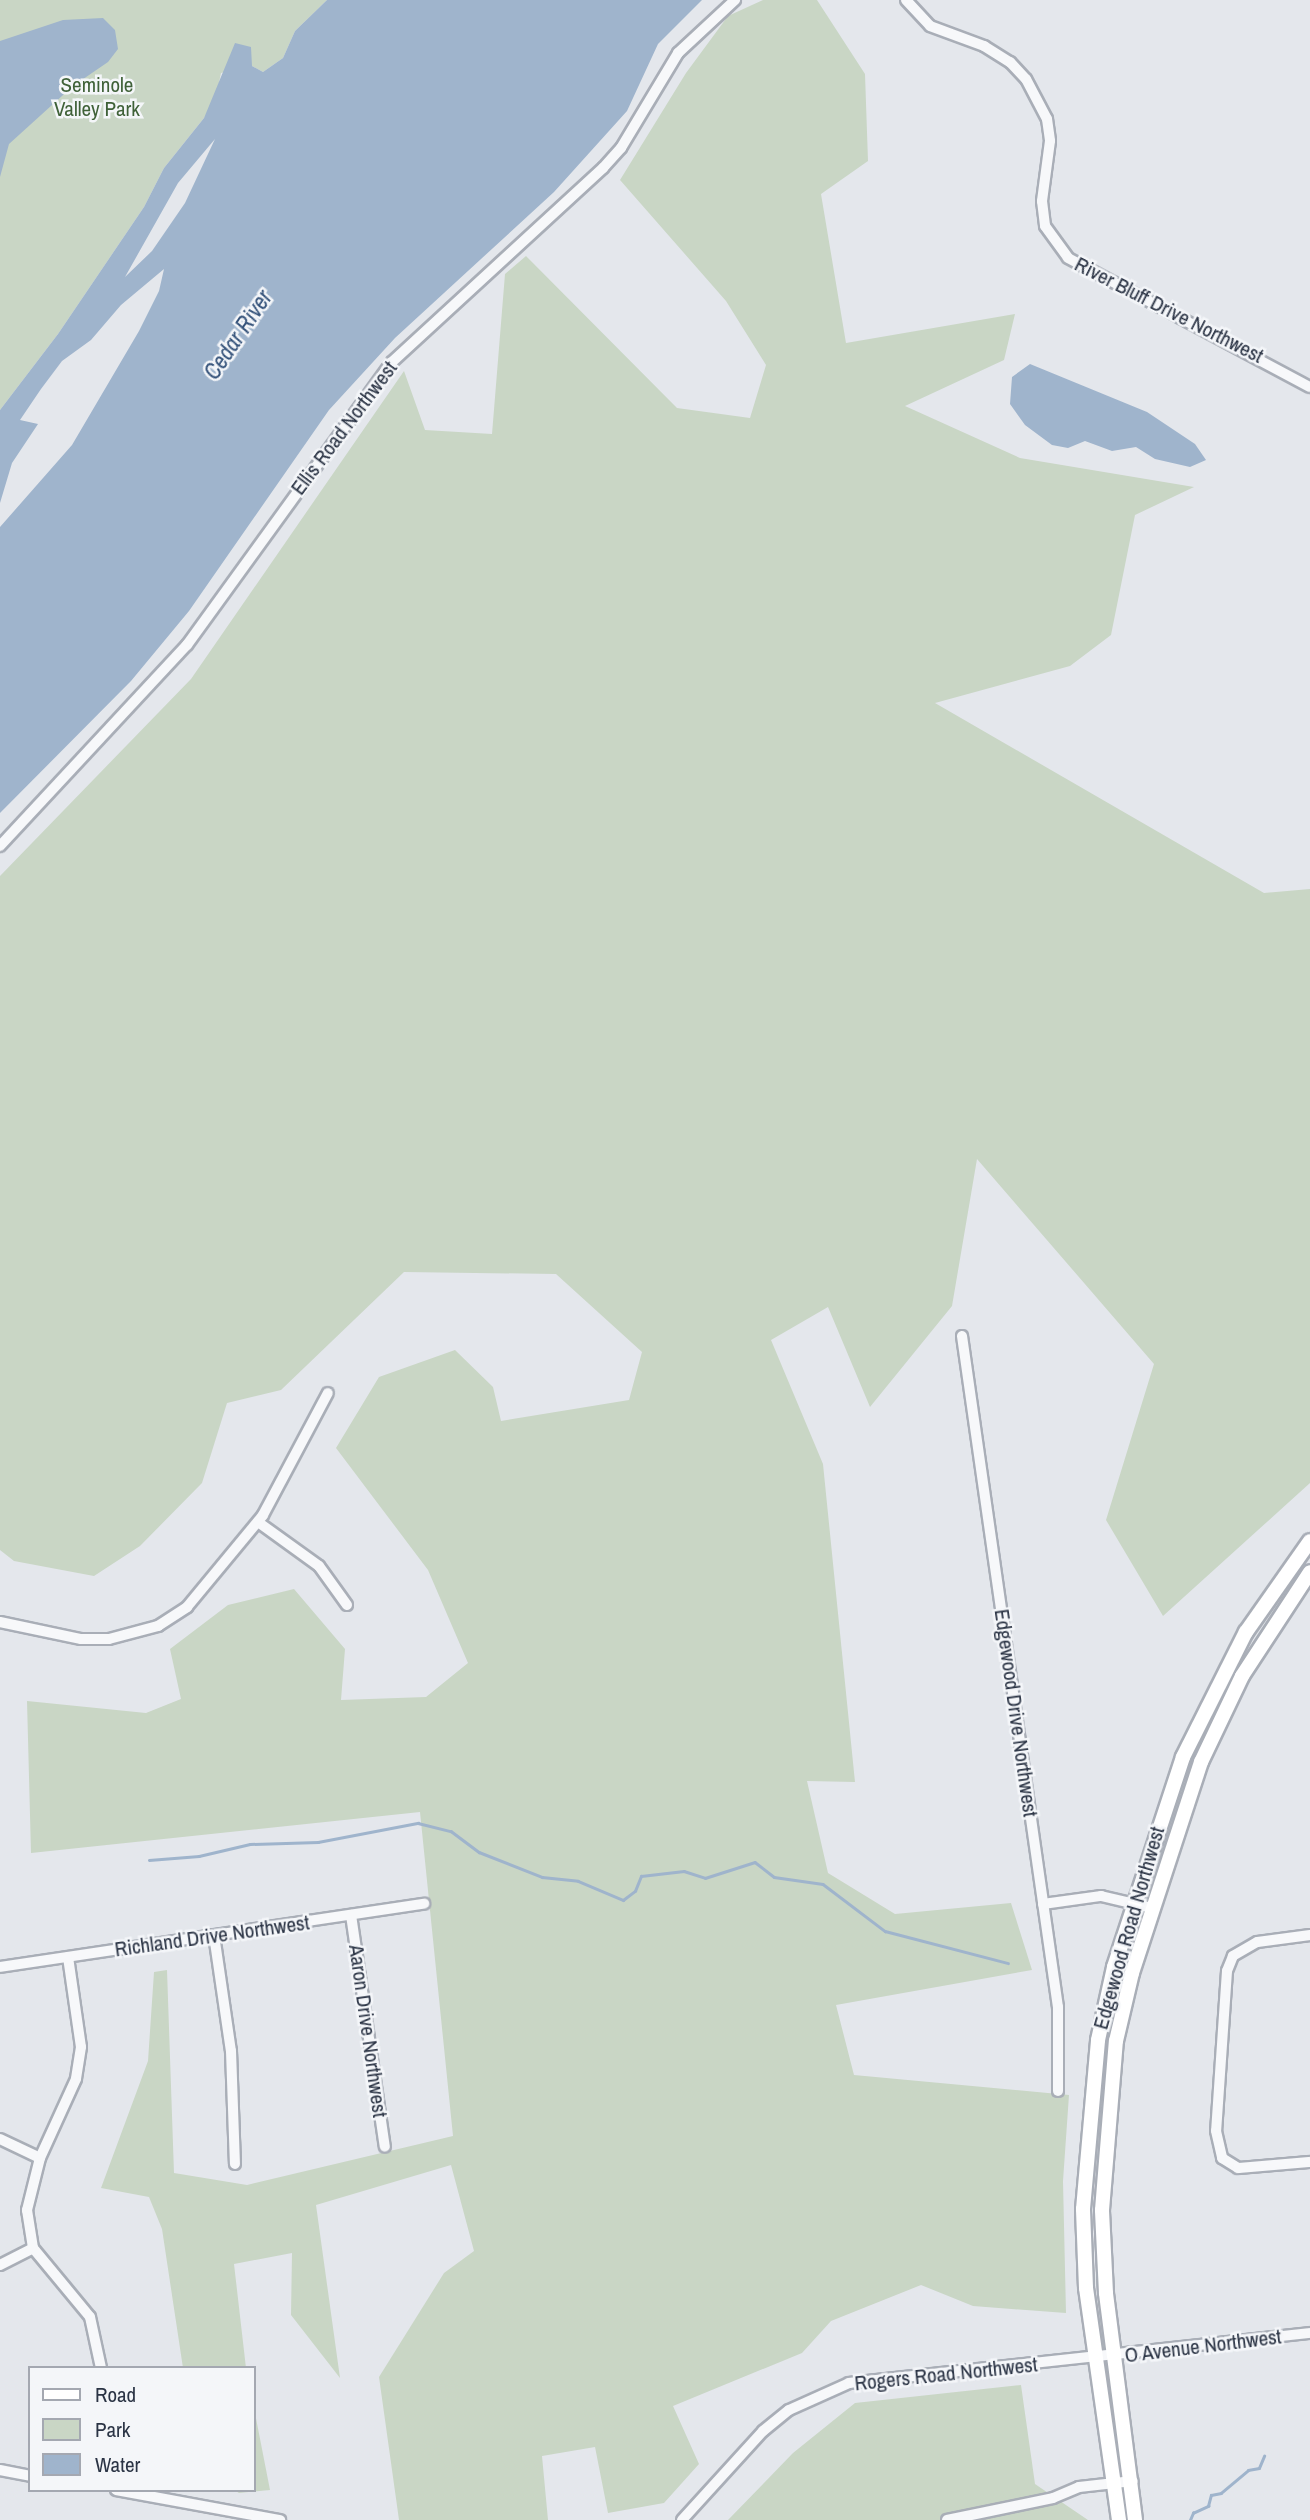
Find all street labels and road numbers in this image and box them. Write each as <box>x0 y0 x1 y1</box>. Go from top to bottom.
street label: River Bluff Drive Northwest <box>1070 251 1268 369</box>
street label: Ellis Road Northwest <box>286 356 402 500</box>
street label: Edgewood Drive Northwest <box>989 1607 1043 1819</box>
street label: Edgewood Road Northwest <box>1088 1824 1170 2032</box>
street label: Richland Drive Northwest <box>113 1910 311 1962</box>
street label: Aaron Drive Northwest <box>343 1943 393 2119</box>
street label: O Avenue Northwest <box>1123 2324 1283 2368</box>
street label: Rogers Road Northwest <box>853 2352 1039 2396</box>

